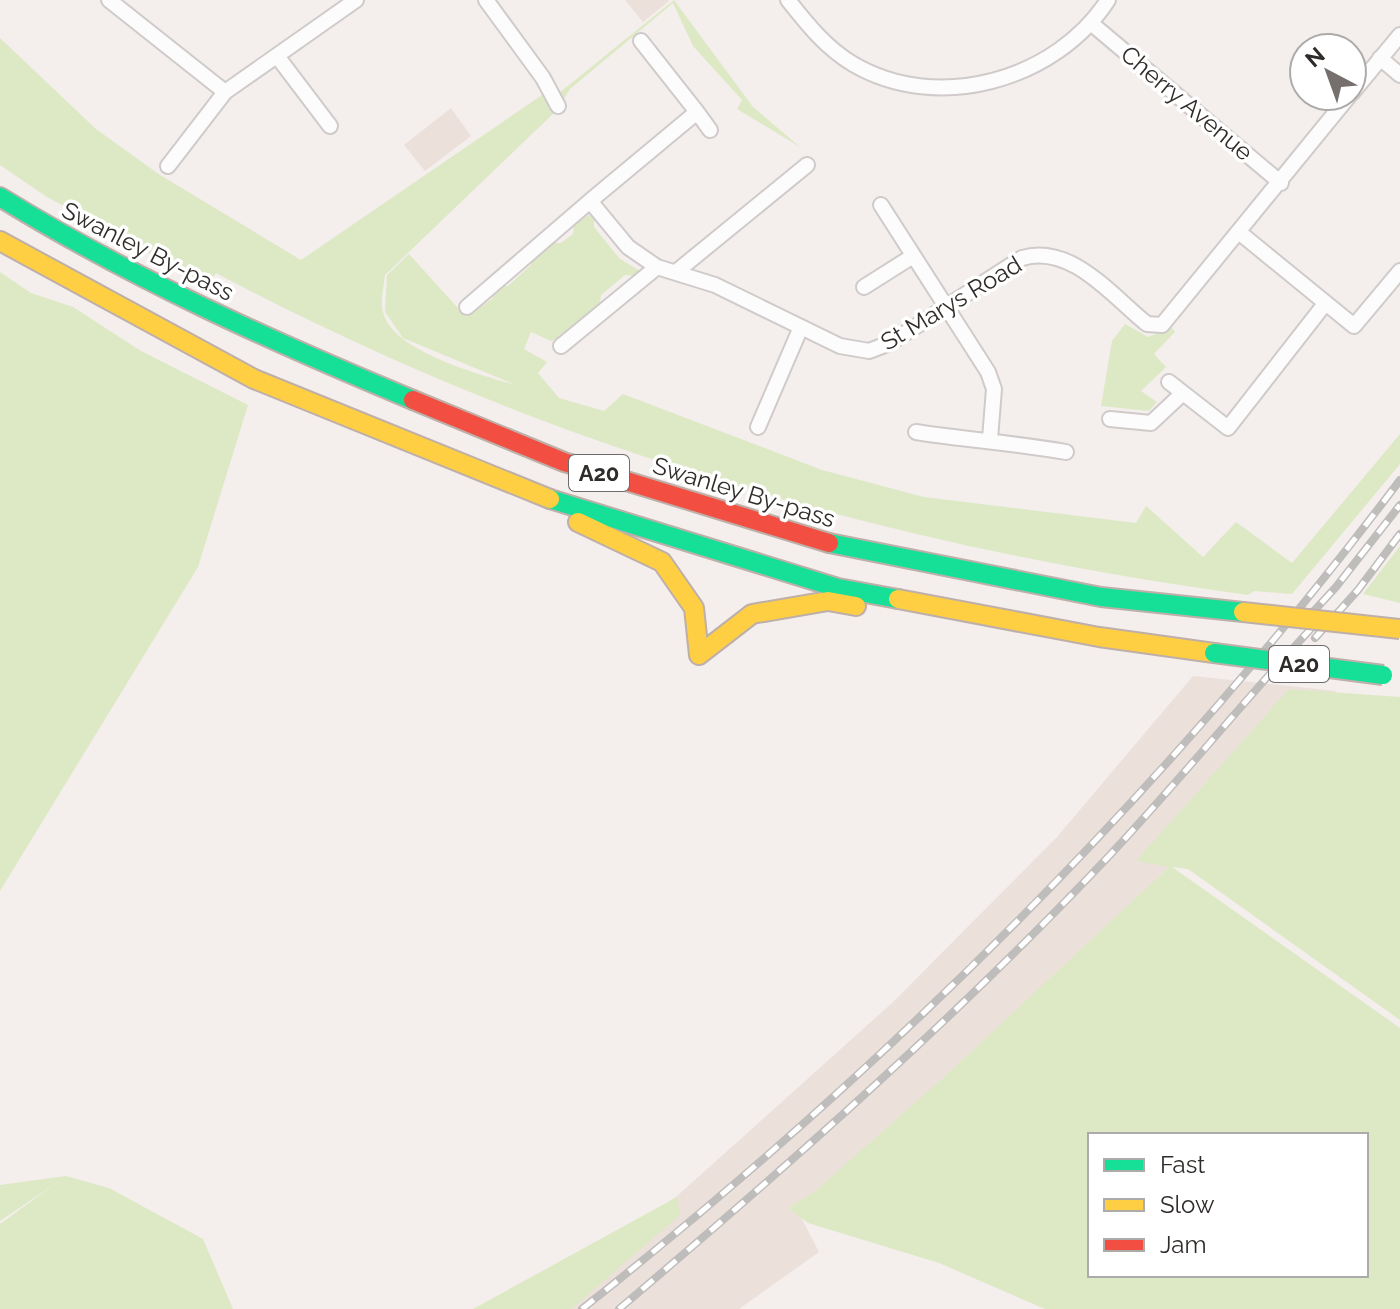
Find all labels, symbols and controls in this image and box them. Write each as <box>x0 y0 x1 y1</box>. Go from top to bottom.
north arrow <box>1288 32 1368 112</box>
street label: Cherry Avenue <box>1115 39 1259 167</box>
text: N <box>1300 42 1330 72</box>
street label: Swanley By-pass <box>57 195 239 307</box>
street label: St Marys Road <box>875 250 1027 356</box>
street label: Swanley By-pass <box>649 451 839 533</box>
road number: A20 <box>569 455 629 491</box>
road number: A20 <box>1269 646 1329 682</box>
legend <box>1088 1133 1368 1277</box>
text: Fast <box>1160 1150 1205 1179</box>
text: Slow <box>1160 1190 1215 1219</box>
text: Jam <box>1160 1230 1206 1259</box>

